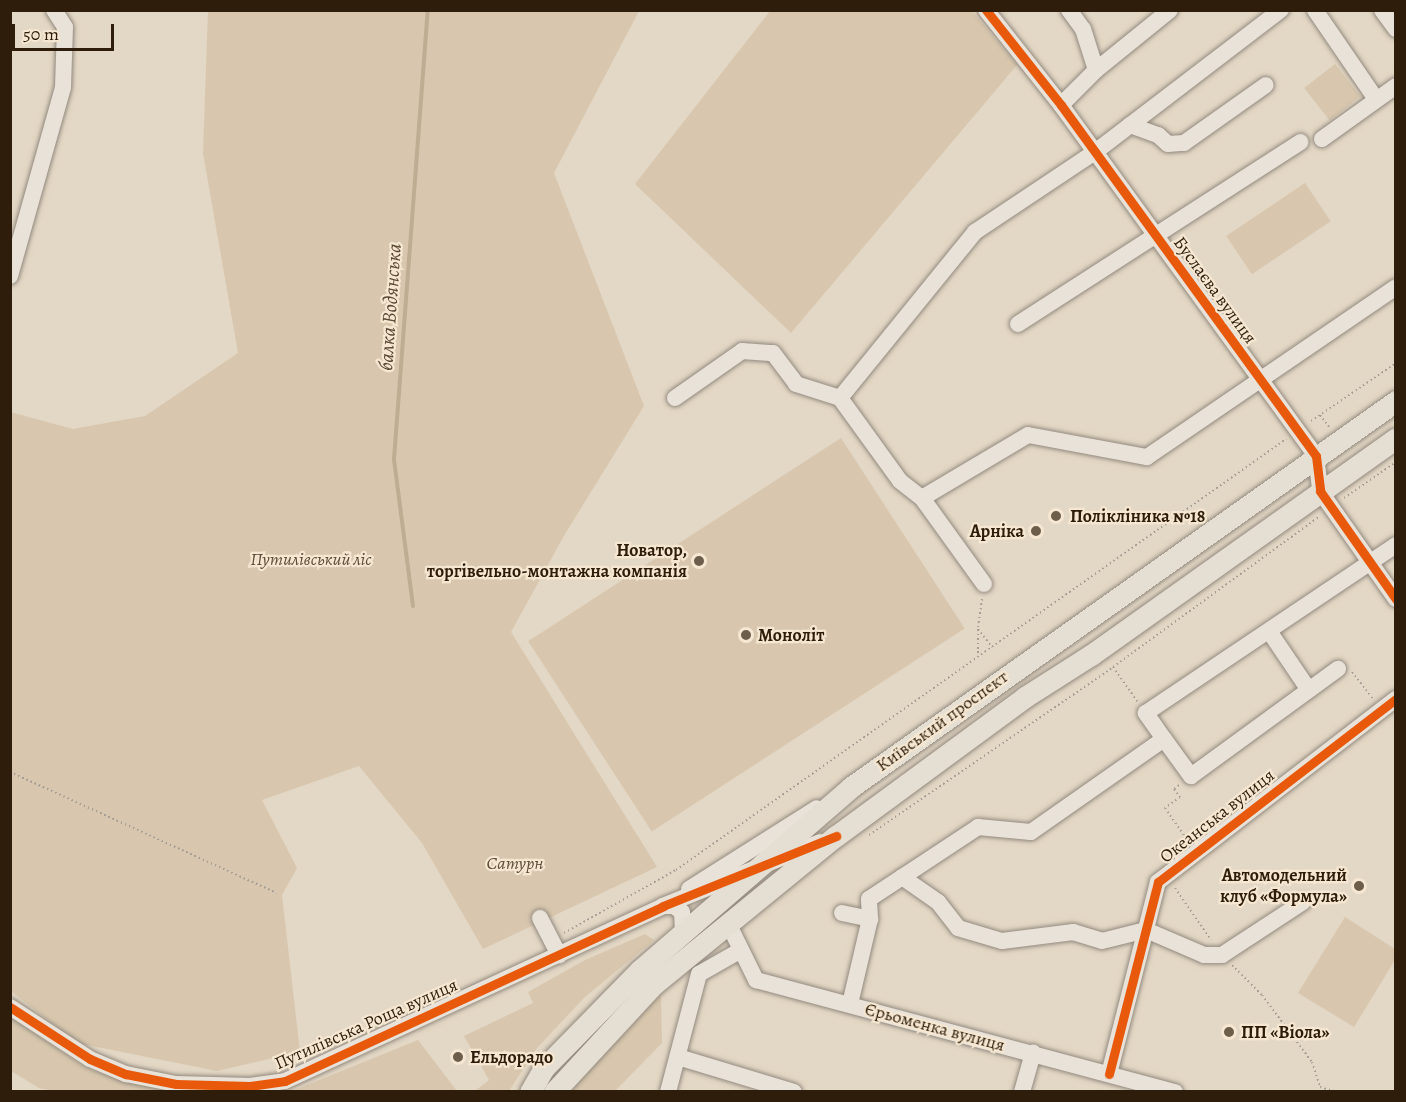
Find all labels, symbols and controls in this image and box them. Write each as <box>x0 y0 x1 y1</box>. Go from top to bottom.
scale bar <box>15 12 117 50</box>
text: 50 m <box>23 22 59 46</box>
street label: Буслаєва вулиця <box>1169 232 1261 348</box>
water label: балка Водянська <box>374 242 406 372</box>
place label: Полікліника №18 <box>1070 505 1205 527</box>
marker: Полікліника №18 <box>1047 507 1065 525</box>
place label: Арніка <box>970 520 1024 542</box>
marker: Арніка <box>1029 524 1043 538</box>
place label: Новатор, торгівельно-монтажна компанія <box>427 540 687 582</box>
park label: Путилівський ліс <box>250 548 372 570</box>
marker: Новатор, торгівельно-монтажна компанія <box>692 554 706 568</box>
place label: Моноліт <box>758 624 824 646</box>
marker: Моноліт <box>739 628 753 642</box>
street label: Київський проспект <box>872 666 1012 776</box>
street label: Океанська вулиця <box>1155 764 1279 868</box>
park label: Сатурн <box>487 852 543 874</box>
place label: Автомодельний клуб «Формула» <box>1220 865 1347 908</box>
marker: Автомодельний клуб «Формула» <box>1352 879 1366 893</box>
street label: Путилівська Роща вулиця <box>271 974 461 1074</box>
street label: Єрьоменка вулиця <box>863 998 1007 1056</box>
place label: ПП «Віола» <box>1241 1021 1330 1043</box>
marker: ПП «Віола» <box>1222 1025 1236 1039</box>
place label: Ельдорадо <box>470 1046 553 1068</box>
marker: Ельдорадо <box>451 1050 465 1064</box>

